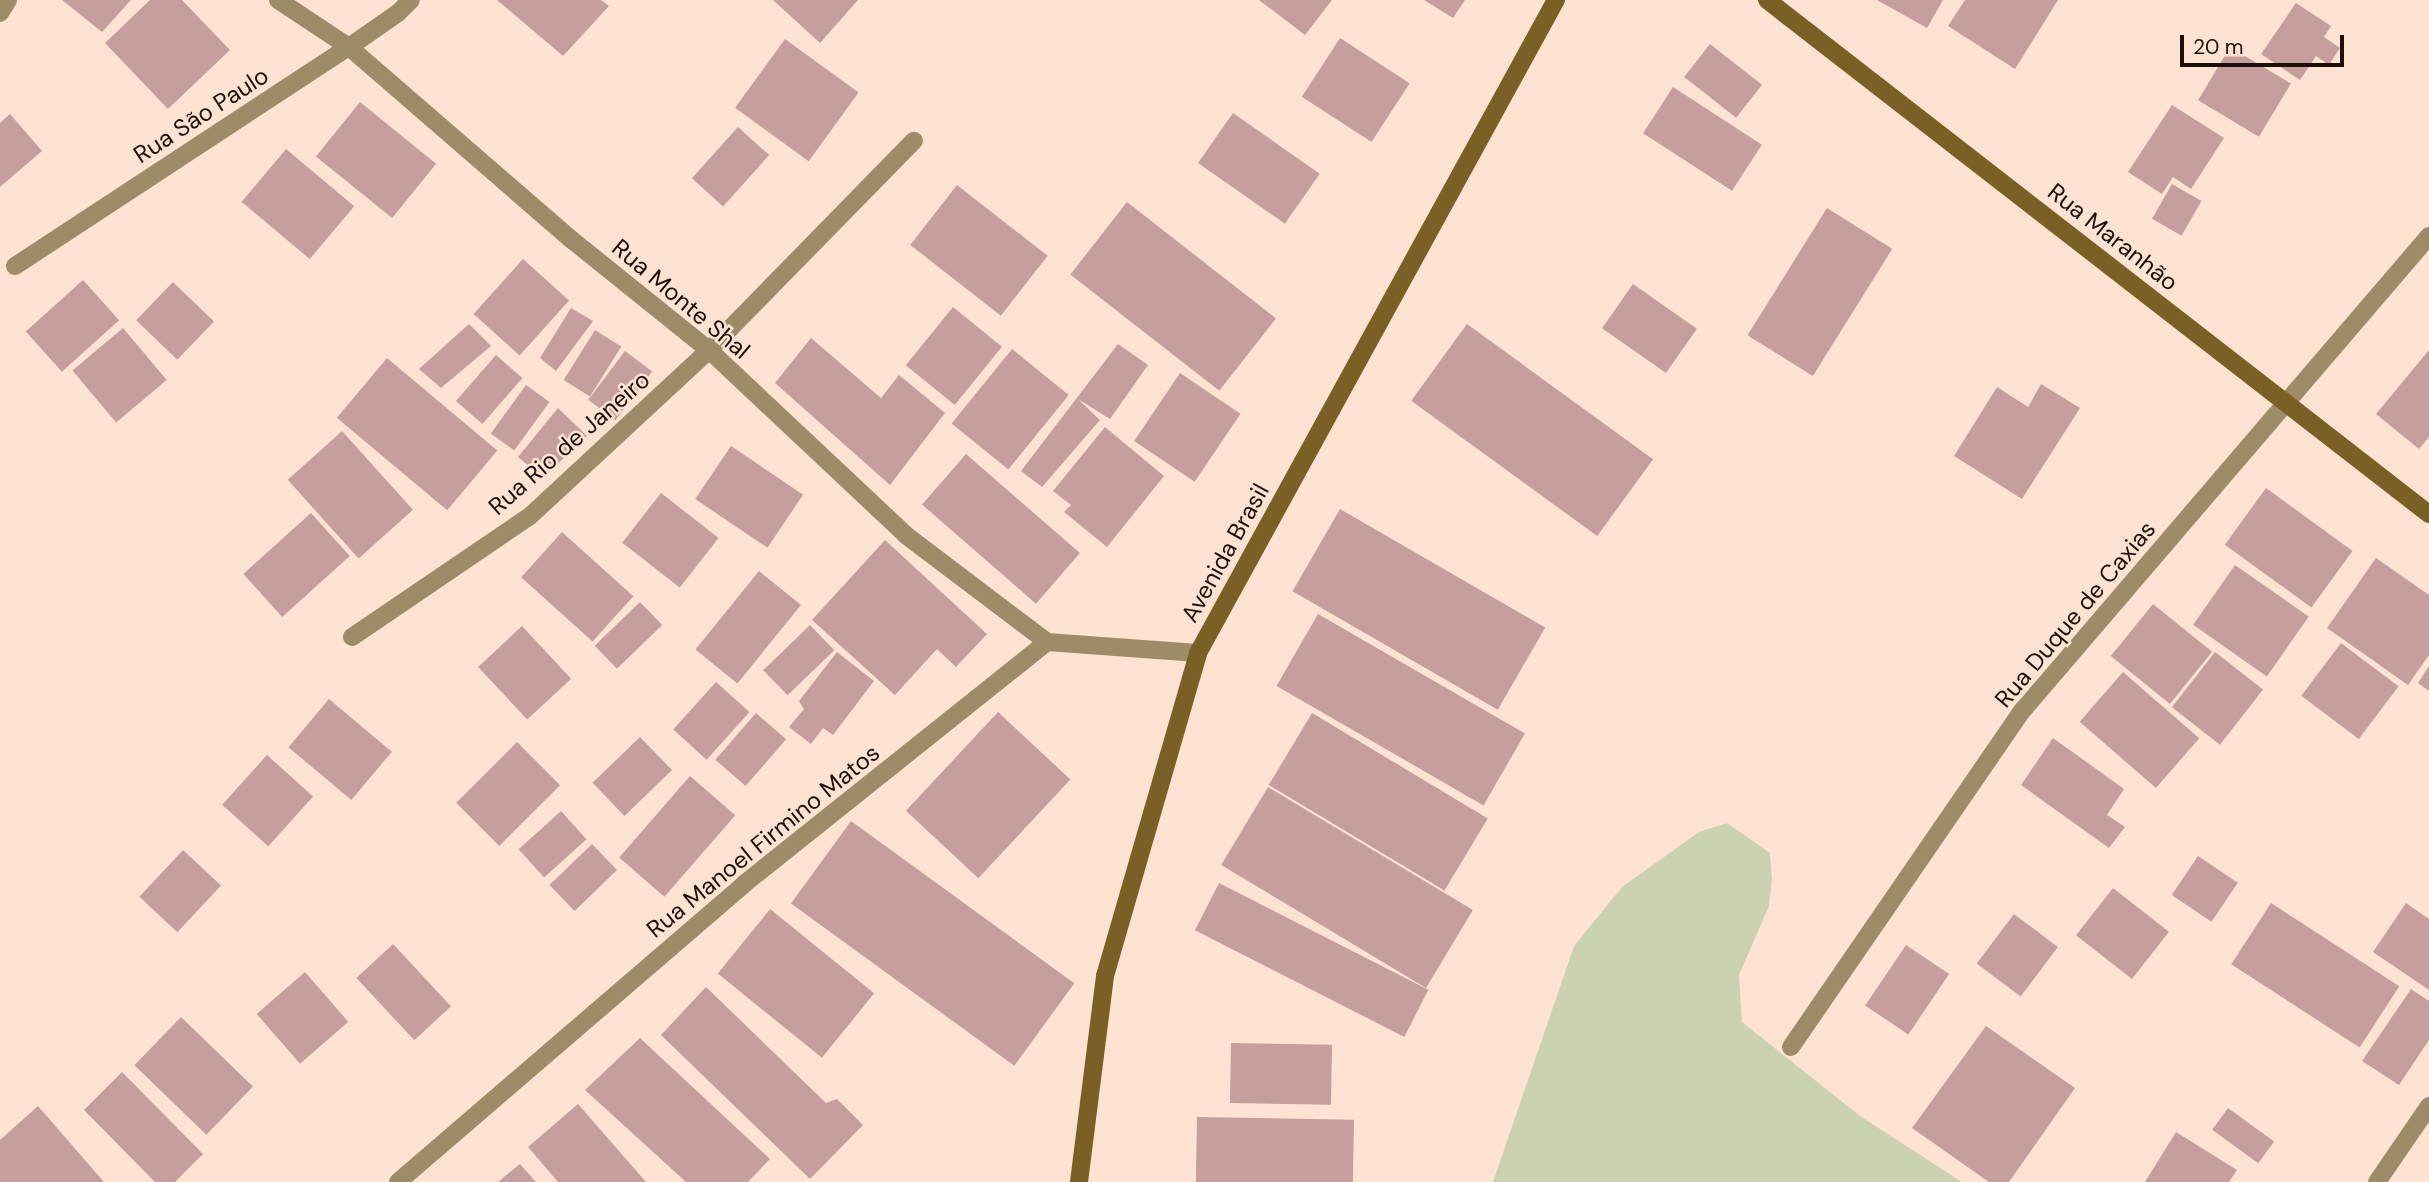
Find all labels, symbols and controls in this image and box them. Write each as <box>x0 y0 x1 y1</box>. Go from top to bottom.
scale bar <box>2184 21 2348 65</box>
text: 20 m <box>2193 33 2244 61</box>
street label: Rua São Paulo <box>128 61 274 169</box>
street label: Rua Maranhão <box>2042 177 2184 297</box>
street label: Rua Monte Shal <box>606 233 756 365</box>
street label: Rua Rio de Janeiro <box>483 365 655 521</box>
street label: Avenida Brasil <box>1175 479 1275 627</box>
street label: Rua Duque de Caxias <box>1989 515 2161 713</box>
street label: Rua Manoel Firmino Matos <box>641 738 885 944</box>

